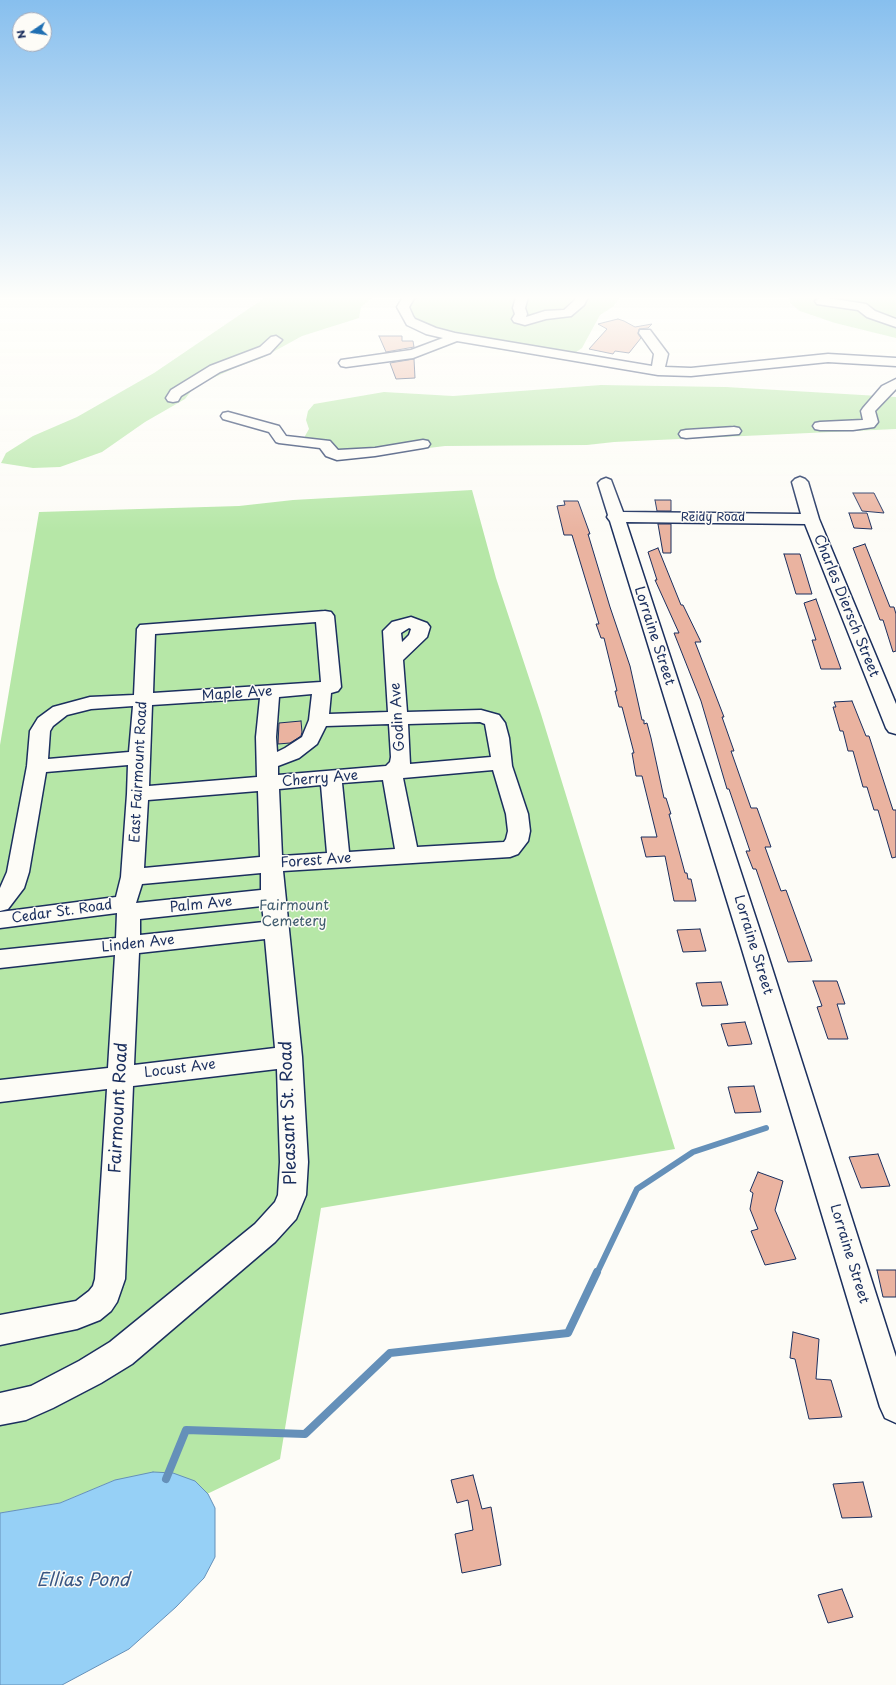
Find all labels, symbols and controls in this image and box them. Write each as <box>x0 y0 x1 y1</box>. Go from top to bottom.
north arrow <box>12 12 52 52</box>
text: N <box>12 28 30 41</box>
street label: Reidy Road <box>681 511 745 525</box>
street label: Charles Diersch Street <box>810 532 882 680</box>
street label: Lorraine Street <box>630 584 678 688</box>
street label: Godin Ave <box>387 682 409 752</box>
street label: Maple Ave <box>201 683 273 705</box>
street label: East Fairmount Road <box>127 701 151 843</box>
street label: Cherry Ave <box>281 767 359 791</box>
street label: Forest Ave <box>280 850 352 872</box>
street label: Palm Ave <box>169 893 233 917</box>
street label: Lorraine Street <box>730 893 776 997</box>
street label: Cedar St. Road <box>11 897 113 927</box>
park label: Fairmount Cemetery <box>259 898 329 930</box>
street label: Linden Ave <box>101 932 175 956</box>
street label: Pleasant St. Road <box>276 1040 302 1186</box>
street label: Fairmount Road <box>105 1042 133 1174</box>
street label: Locust Ave <box>143 1056 217 1082</box>
street label: Lorraine Street <box>826 1202 872 1306</box>
water label: Ellias Pond <box>37 1570 129 1592</box>

